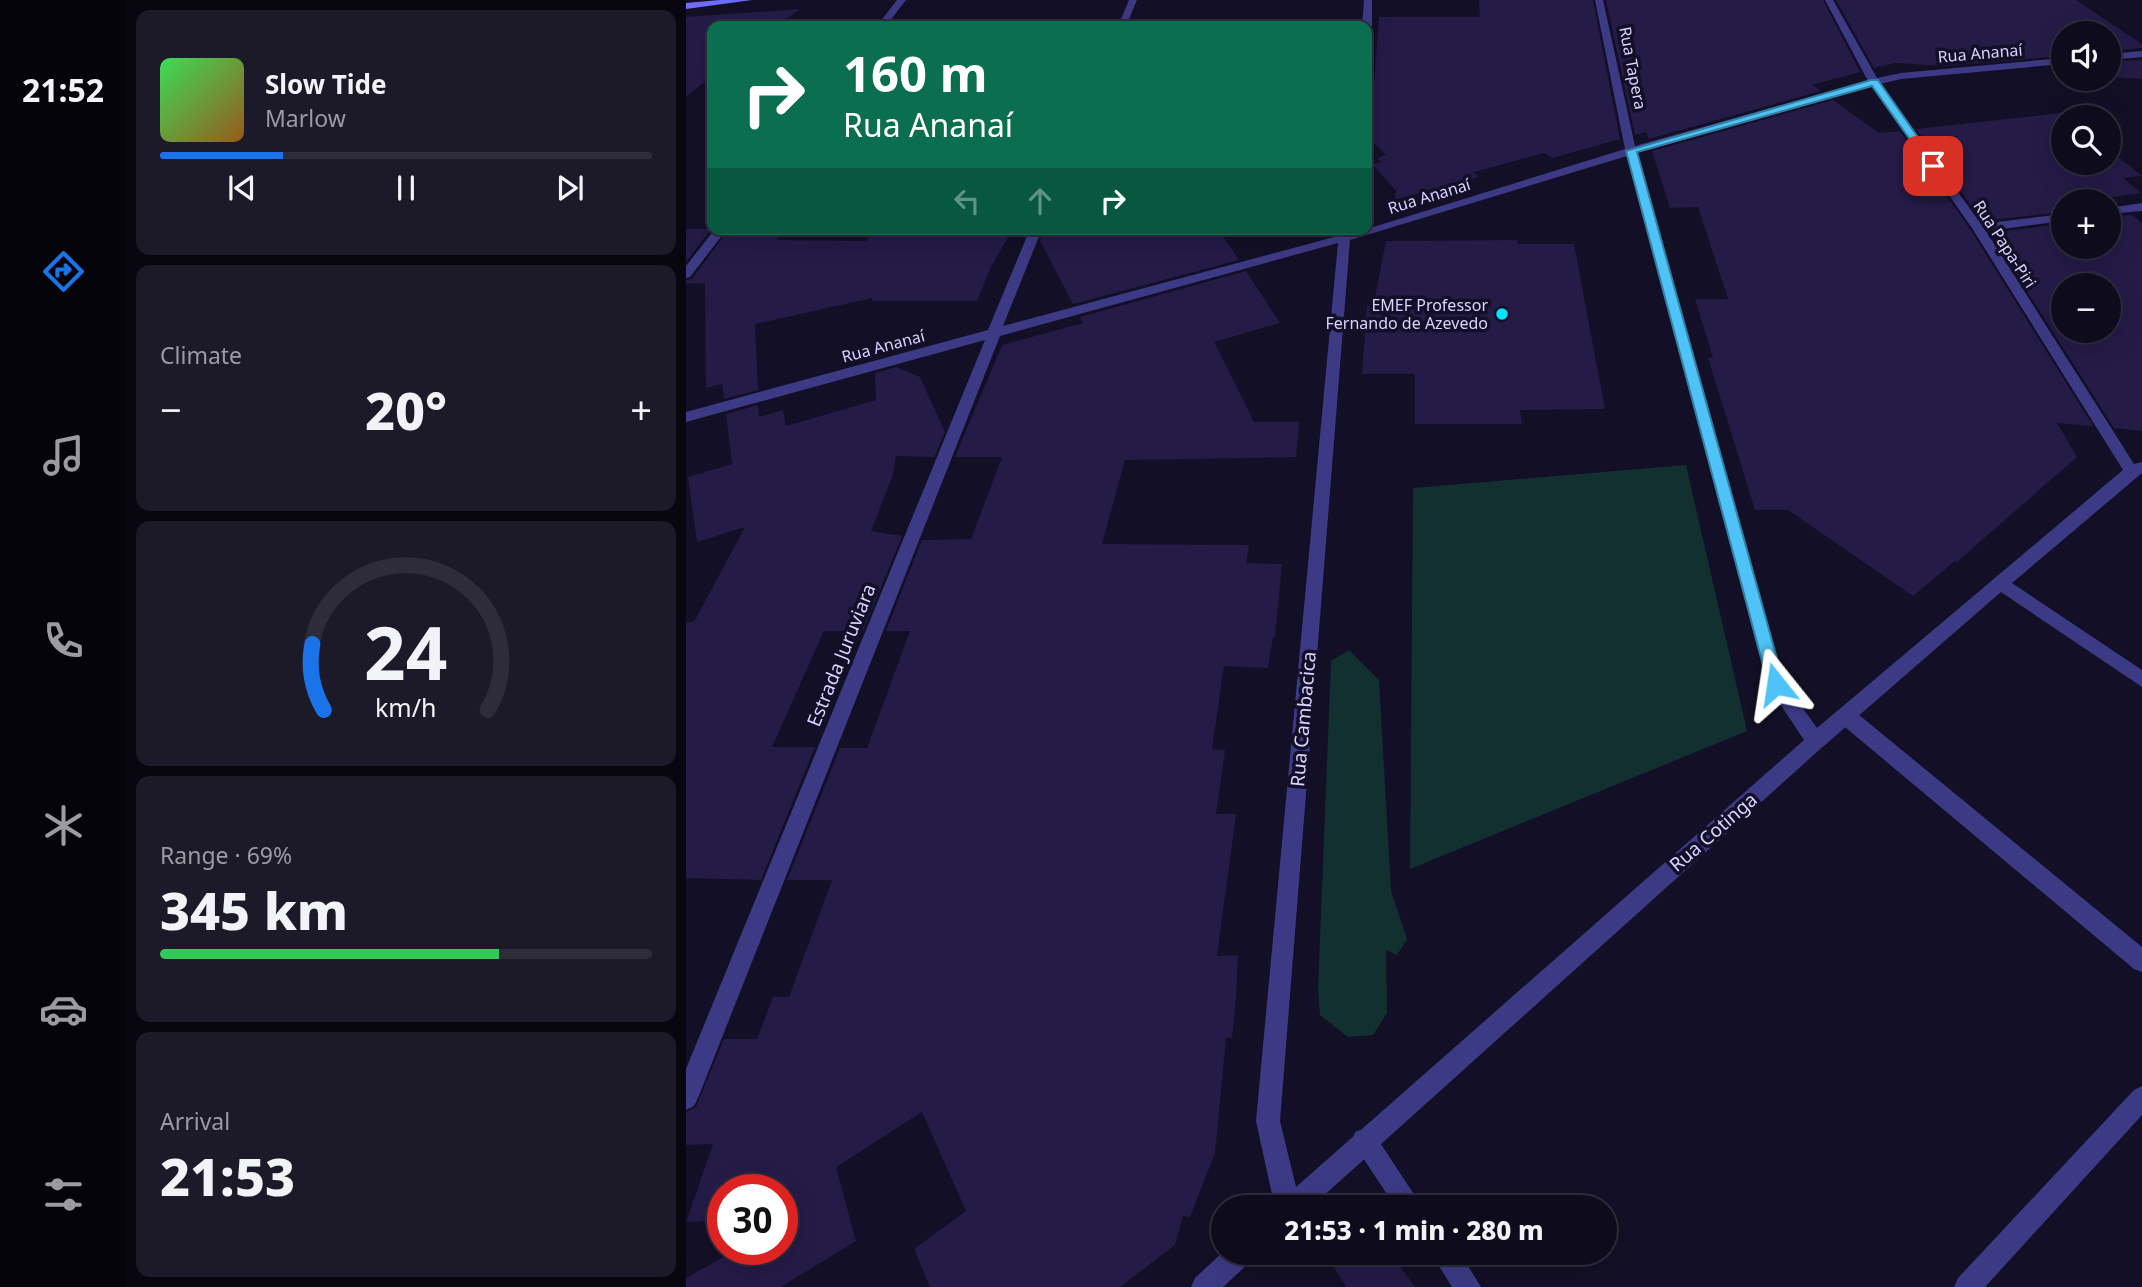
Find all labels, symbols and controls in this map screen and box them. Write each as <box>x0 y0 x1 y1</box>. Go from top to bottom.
map controls <box>2051 21 2121 343</box>
button: sound <box>2051 21 2121 91</box>
street label: Rua Tapera <box>1614 25 1652 111</box>
street label: Rua Ananaí <box>1937 38 2024 68</box>
text: 160 m <box>843 40 988 106</box>
icon: right <box>728 49 819 140</box>
text: Slow Tide <box>265 66 387 102</box>
text: 21:52 <box>22 68 104 111</box>
text: Marlow <box>265 102 346 134</box>
text: Rua Ananaí <box>843 103 1013 146</box>
button: search <box>2051 105 2121 175</box>
pin <box>1903 136 1963 196</box>
icon: arrive <box>1914 147 1952 185</box>
icon: previous <box>223 169 261 207</box>
icon: pause <box>387 169 425 207</box>
icon: next <box>551 169 589 207</box>
street label: Rua Ananaí <box>1385 173 1474 219</box>
icon: left <box>948 182 986 220</box>
icon: ahead <box>1021 182 1059 220</box>
icon: right <box>1094 182 1132 220</box>
button: + <box>2051 189 2121 259</box>
street label: Rua Papa-Piri <box>1969 196 2041 292</box>
icon: directions <box>39 247 88 296</box>
button: − <box>2051 273 2121 343</box>
place label: EMEF Professor Fernando de Azevedo <box>1325 294 1488 334</box>
marker: EMEF Professor Fernando de Azevedo <box>1494 306 1510 322</box>
street label: Rua Ananaí <box>839 324 928 368</box>
text: Climate <box>160 339 242 371</box>
text: 20° <box>365 374 447 445</box>
text: − <box>160 383 182 435</box>
text: + <box>630 383 652 435</box>
icon: music <box>39 431 88 480</box>
street label: Estrada Juruviara <box>801 580 881 730</box>
text: 24 <box>364 602 448 701</box>
icon: phone <box>39 616 88 665</box>
position arrow <box>1739 647 1813 721</box>
street label: Rua Cambacica <box>1284 650 1322 788</box>
text: km/h <box>375 689 437 723</box>
street label: Rua Cotinga <box>1664 787 1762 877</box>
icon: climate <box>39 801 88 850</box>
text: Range · 69% <box>160 839 292 871</box>
text: 345 km <box>160 874 348 945</box>
icon: car <box>39 985 88 1034</box>
text: Arrival <box>160 1105 230 1137</box>
text: 21:53 <box>160 1140 295 1211</box>
icon: filters <box>39 1170 88 1219</box>
speed limit sign: 30 <box>707 1174 798 1265</box>
text: 21:53 · 1 min · 280 m <box>1284 1212 1544 1248</box>

